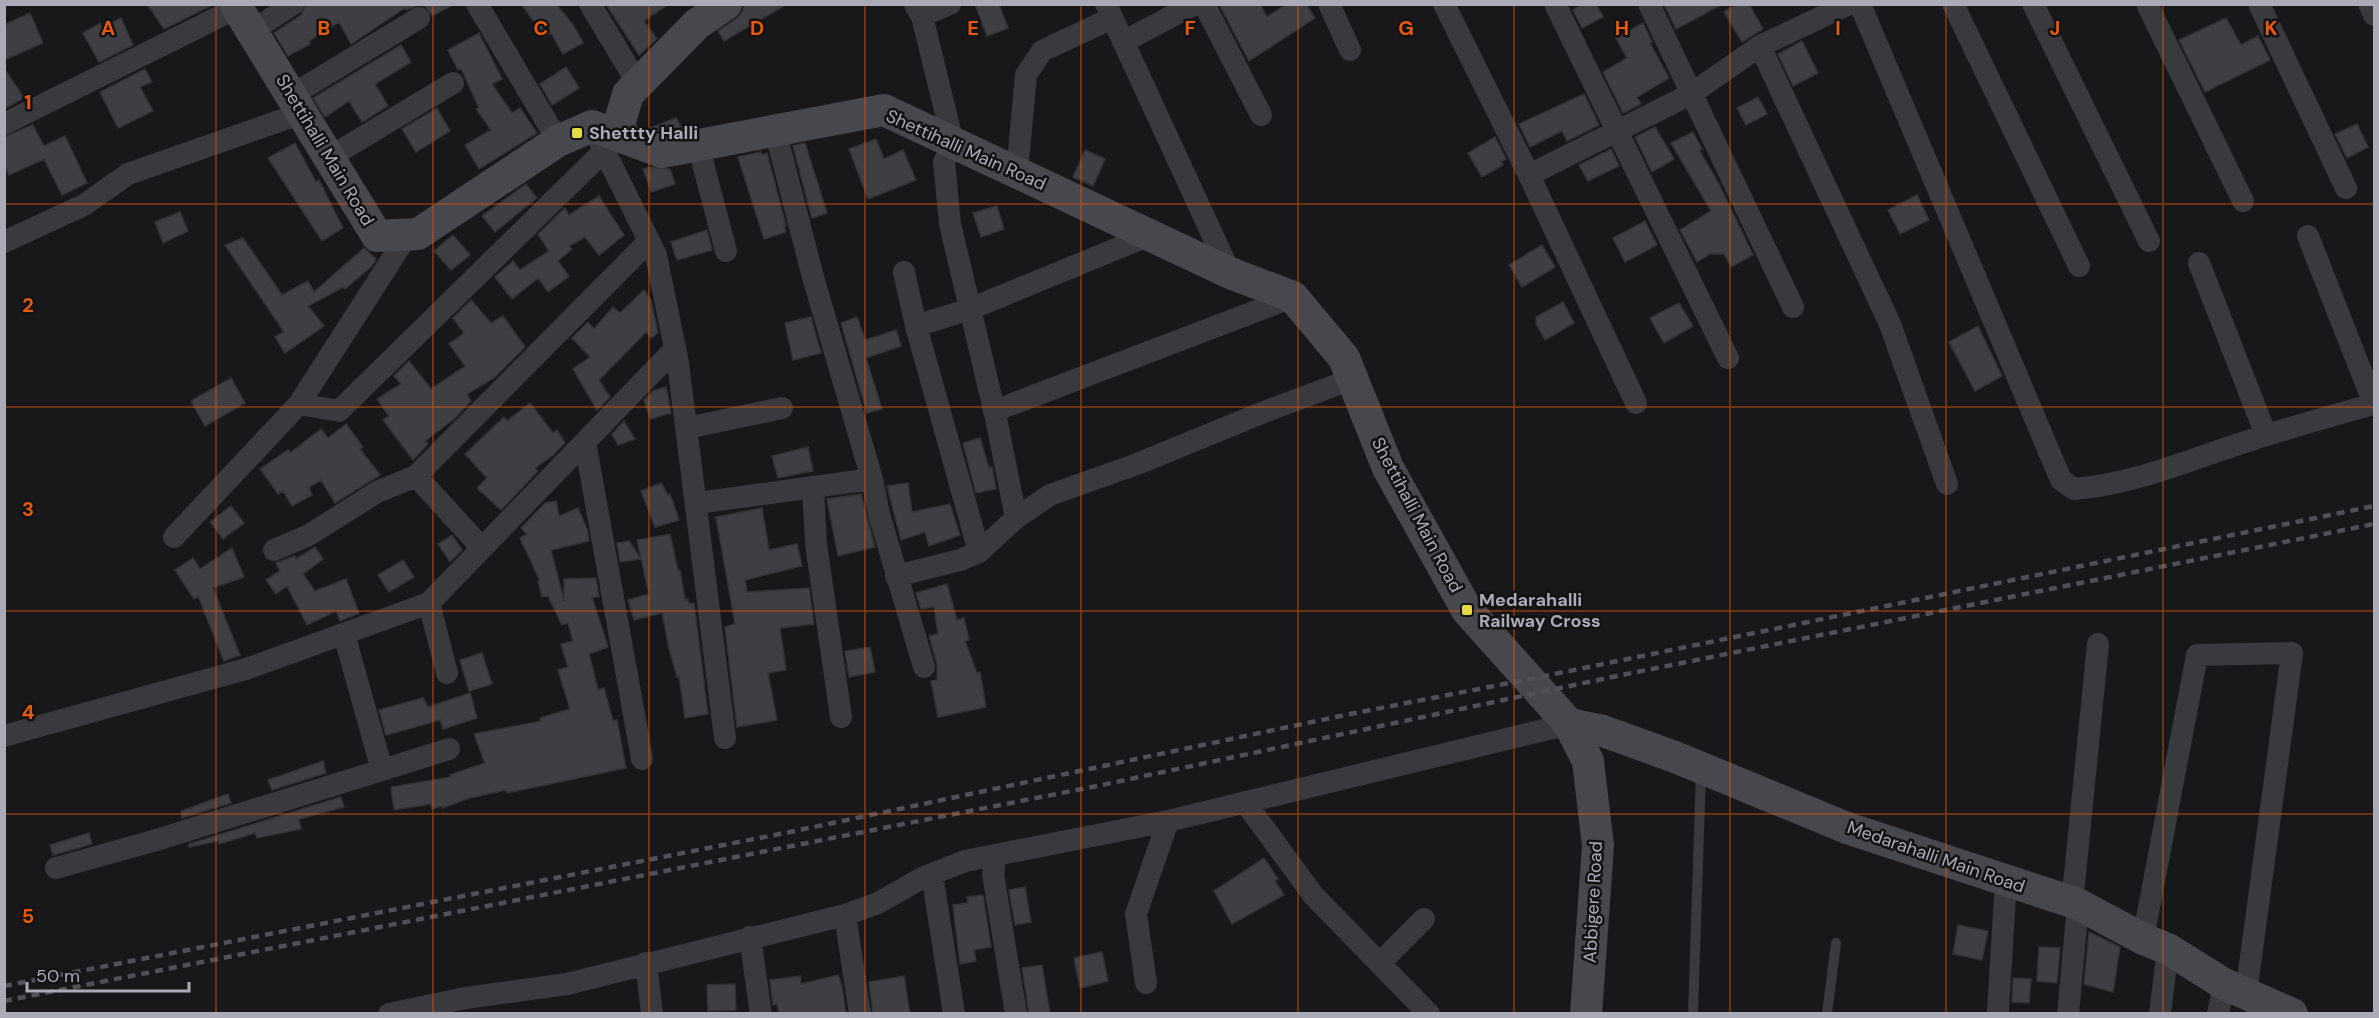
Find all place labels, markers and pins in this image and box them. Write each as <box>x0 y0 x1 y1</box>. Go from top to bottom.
place label: Shettty Halli <box>589 121 698 145</box>
marker: Shettty Halli <box>570 126 584 140</box>
place label: Medarahalli Railway Cross <box>1479 588 1601 633</box>
marker: Medarahalli Railway Cross <box>1460 603 1474 617</box>

